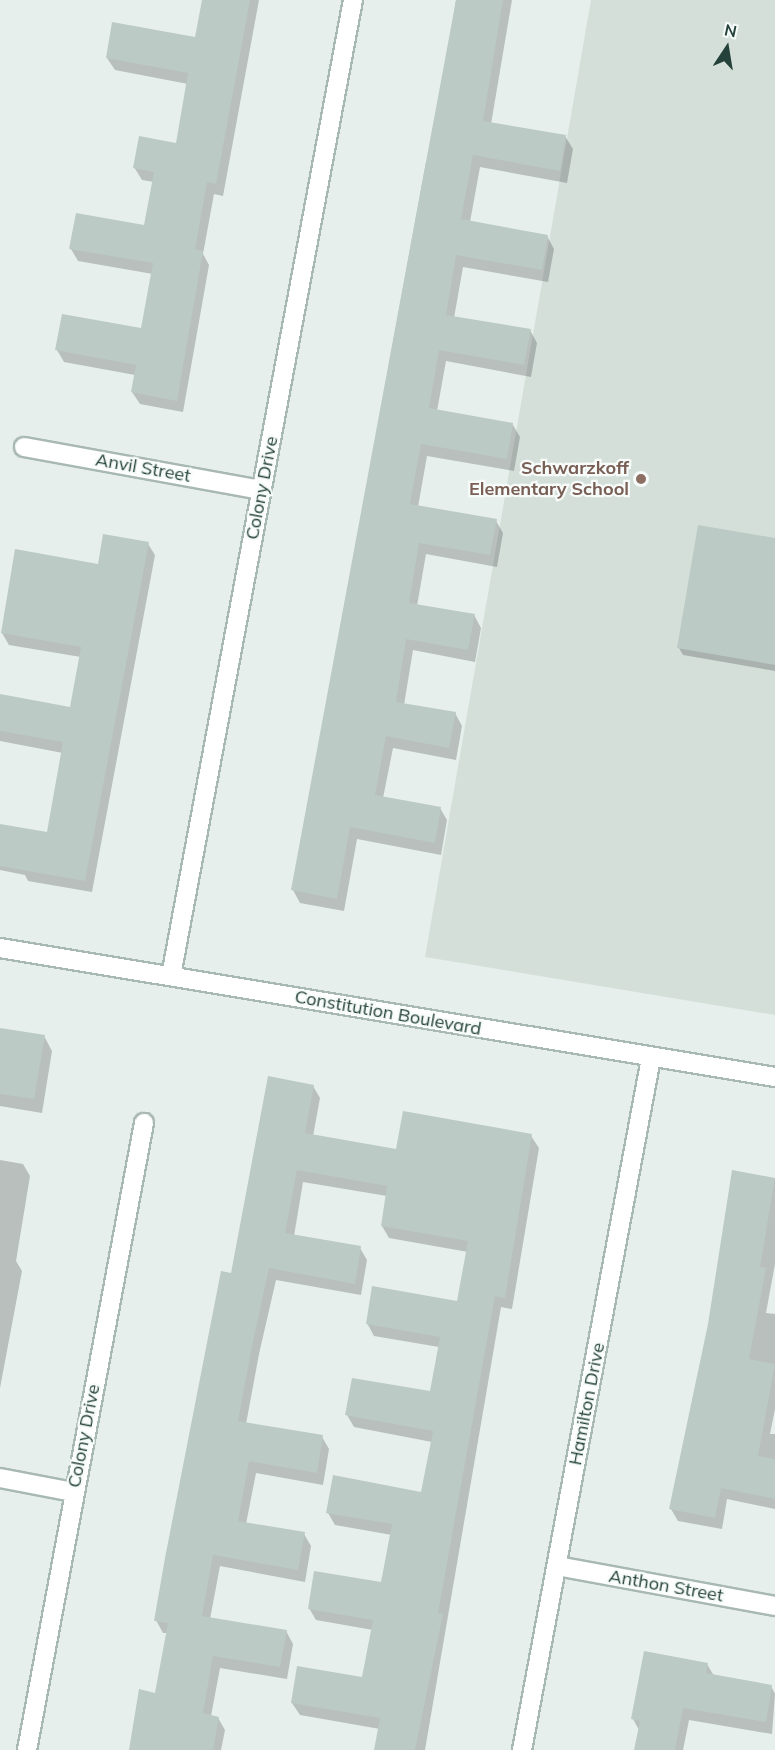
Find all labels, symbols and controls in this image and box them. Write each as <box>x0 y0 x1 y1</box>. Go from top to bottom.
north arrow <box>697 18 757 78</box>
text: N <box>723 19 739 41</box>
street label: Colony Drive <box>241 435 283 541</box>
street label: Anvil Street <box>94 449 192 487</box>
place label: Schwarzkoff Elementary School <box>469 458 629 500</box>
marker: Schwarzkoff Elementary School <box>634 472 648 486</box>
street label: Constitution Boulevard <box>293 986 483 1040</box>
street label: Hamilton Drive <box>565 1341 609 1467</box>
street label: Colony Drive <box>63 1383 105 1489</box>
street label: Anthon Street <box>607 1565 725 1607</box>

